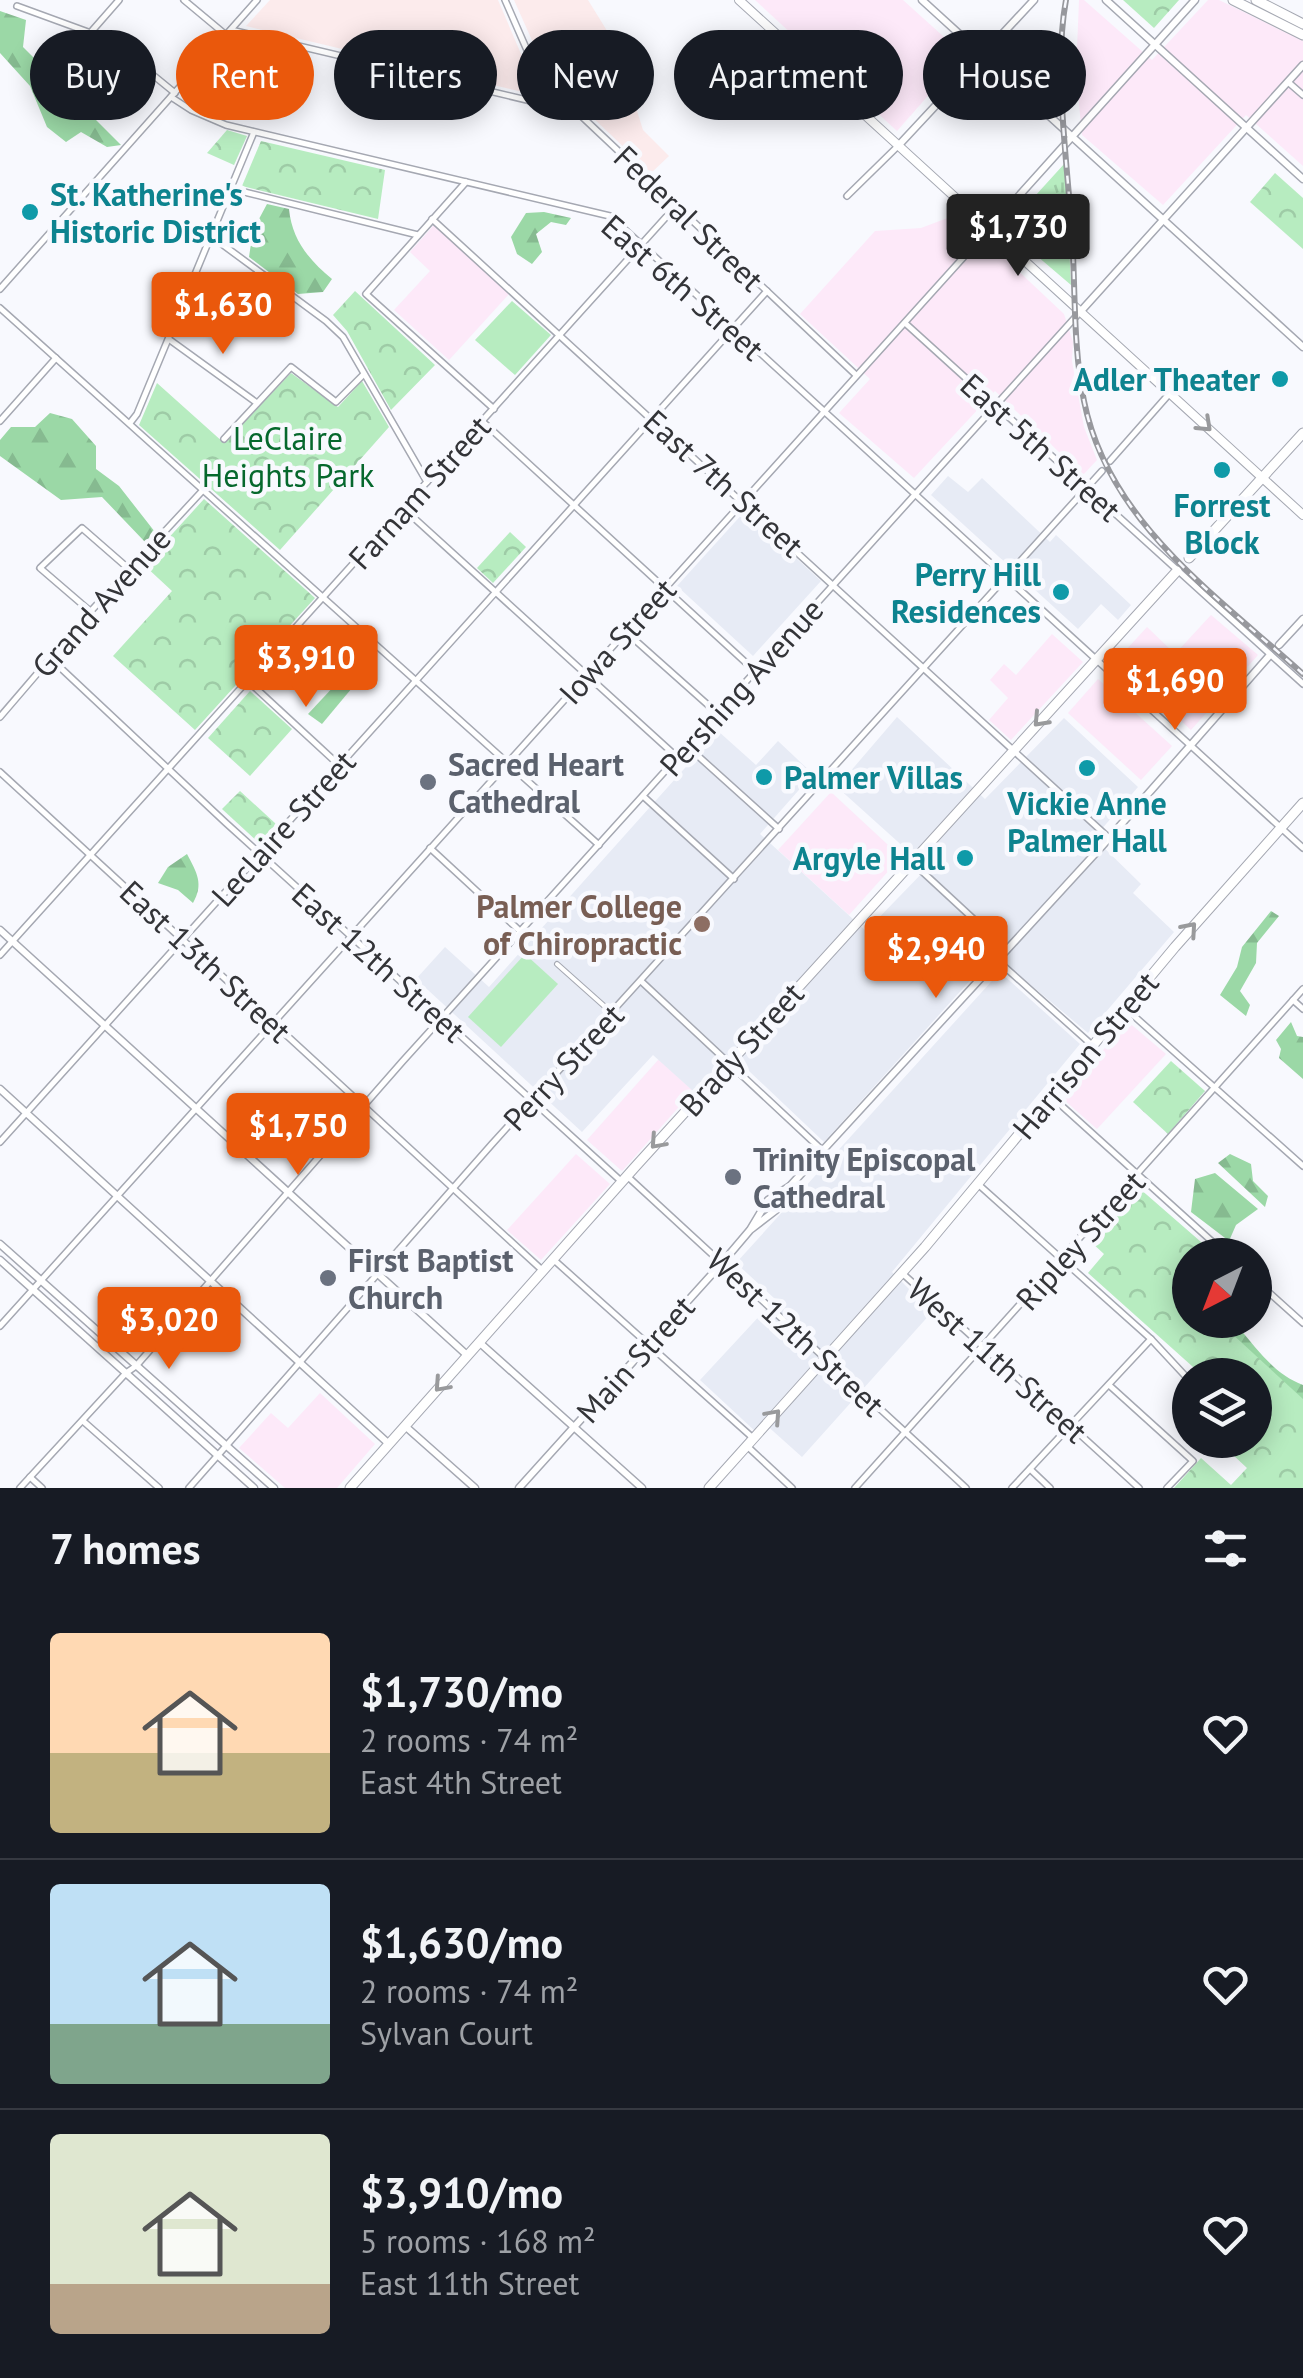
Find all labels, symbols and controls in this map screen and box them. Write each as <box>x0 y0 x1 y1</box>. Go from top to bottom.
chip: Buy <box>30 30 156 120</box>
chip: Rent <box>176 30 314 120</box>
chip: Filters <box>334 30 497 120</box>
chip: New <box>517 30 654 120</box>
chip: Apartment <box>674 30 903 120</box>
chip: House <box>923 30 1086 120</box>
street label: Federal Street <box>605 136 773 300</box>
place label: St. Katherine's Historic District <box>50 173 262 252</box>
pin: $1,730 <box>937 194 1099 279</box>
marker: St. Katherine's Historic District <box>19 201 41 223</box>
street label: East 6th Street <box>593 205 773 369</box>
text: $1,730 <box>969 205 1067 247</box>
pin: $1,630 <box>142 272 304 357</box>
text: $1,630 <box>174 283 272 325</box>
place label: Adler Theater <box>1073 358 1261 400</box>
street label: East 5th Street <box>952 364 1130 530</box>
marker: Adler Theater <box>1269 368 1291 390</box>
street label: East 7th Street <box>635 400 813 566</box>
street label: Farnam Street <box>339 406 499 578</box>
one-way arrow <box>1193 413 1212 431</box>
park label: LeClaire Heights Park <box>202 417 375 496</box>
marker: Forrest Block <box>1211 459 1233 481</box>
place label: Forrest Block <box>1174 484 1271 563</box>
street label: Grand Avenue <box>22 518 180 686</box>
place label: Perry Hill Residences <box>891 553 1042 632</box>
street label: Iowa Street <box>549 569 685 713</box>
marker: Perry Hill Residences <box>1050 581 1072 603</box>
street label: Pershing Avenue <box>650 589 832 785</box>
pin: $3,910 <box>225 625 387 710</box>
text: $3,910 <box>257 636 355 678</box>
pin: $1,690 <box>1094 648 1256 733</box>
text: $1,690 <box>1126 659 1224 701</box>
one-way arrow <box>1034 709 1052 727</box>
street label: Leclaire Street <box>202 741 364 915</box>
place label: Sacred Heart Cathedral <box>448 743 625 822</box>
place label: Palmer Villas <box>784 756 963 798</box>
marker: Vickie Anne Palmer Hall <box>1076 757 1098 779</box>
marker: Palmer Villas <box>753 766 775 788</box>
marker: Sacred Heart Cathedral <box>417 771 439 793</box>
place label: Vickie Anne Palmer Hall <box>1006 782 1167 861</box>
place label: Argyle Hall <box>793 837 946 879</box>
marker: Argyle Hall <box>954 847 976 869</box>
street label: East 13th Street <box>111 871 301 1051</box>
street label: East 12th Street <box>283 873 475 1051</box>
place label: Palmer College of Chiropractic <box>476 885 682 964</box>
marker: Palmer College of Chiropractic <box>691 913 713 935</box>
pin: $2,940 <box>855 916 1017 1001</box>
one-way arrow <box>1179 923 1197 941</box>
text: $2,940 <box>887 927 985 969</box>
street label: Harrison Street <box>1003 962 1167 1147</box>
street label: Brady Street <box>670 973 812 1125</box>
street label: Perry Street <box>493 995 633 1139</box>
pin: $1,750 <box>217 1093 379 1178</box>
text: $1,750 <box>249 1104 347 1146</box>
one-way arrow <box>651 1130 669 1149</box>
place label: Trinity Episcopal Cathedral <box>753 1138 976 1217</box>
street label: Ripley Street <box>1006 1161 1154 1319</box>
marker: Trinity Episcopal Cathedral <box>722 1166 744 1188</box>
north arrow <box>1172 1238 1272 1338</box>
map controls <box>1172 1238 1272 1458</box>
place label: First Baptist Church <box>348 1239 514 1318</box>
street label: West 12th Street <box>698 1239 894 1425</box>
marker: First Baptist Church <box>317 1267 339 1289</box>
street label: West 11th Street <box>899 1268 1097 1452</box>
street label: Main Street <box>567 1286 703 1432</box>
pin: $3,020 <box>88 1287 250 1372</box>
text: $3,020 <box>120 1298 218 1340</box>
button: layers <box>1172 1358 1272 1458</box>
one-way arrow <box>435 1373 453 1392</box>
one-way arrow <box>763 1409 781 1428</box>
text: 7 homes <box>50 1521 201 1576</box>
icon: filters <box>1198 1521 1253 1576</box>
text: $1,730/mo <box>360 1664 563 1719</box>
icon: home <box>130 1673 250 1793</box>
icon: heart <box>1198 1706 1253 1761</box>
text: 2 rooms · 74 m² <box>360 1719 578 1761</box>
text: East 4th Street <box>360 1761 562 1803</box>
text: $1,630/mo <box>360 1915 563 1970</box>
icon: home <box>130 1924 250 2044</box>
icon: heart <box>1198 1957 1253 2012</box>
text: 2 rooms · 74 m² <box>360 1970 578 2012</box>
text: Sylvan Court <box>360 2012 533 2054</box>
text: $3,910/mo <box>360 2165 563 2220</box>
icon: home <box>130 2174 250 2294</box>
icon: heart <box>1198 2207 1253 2262</box>
text: 5 rooms · 168 m² <box>360 2220 596 2262</box>
text: East 11th Street <box>360 2262 579 2304</box>

